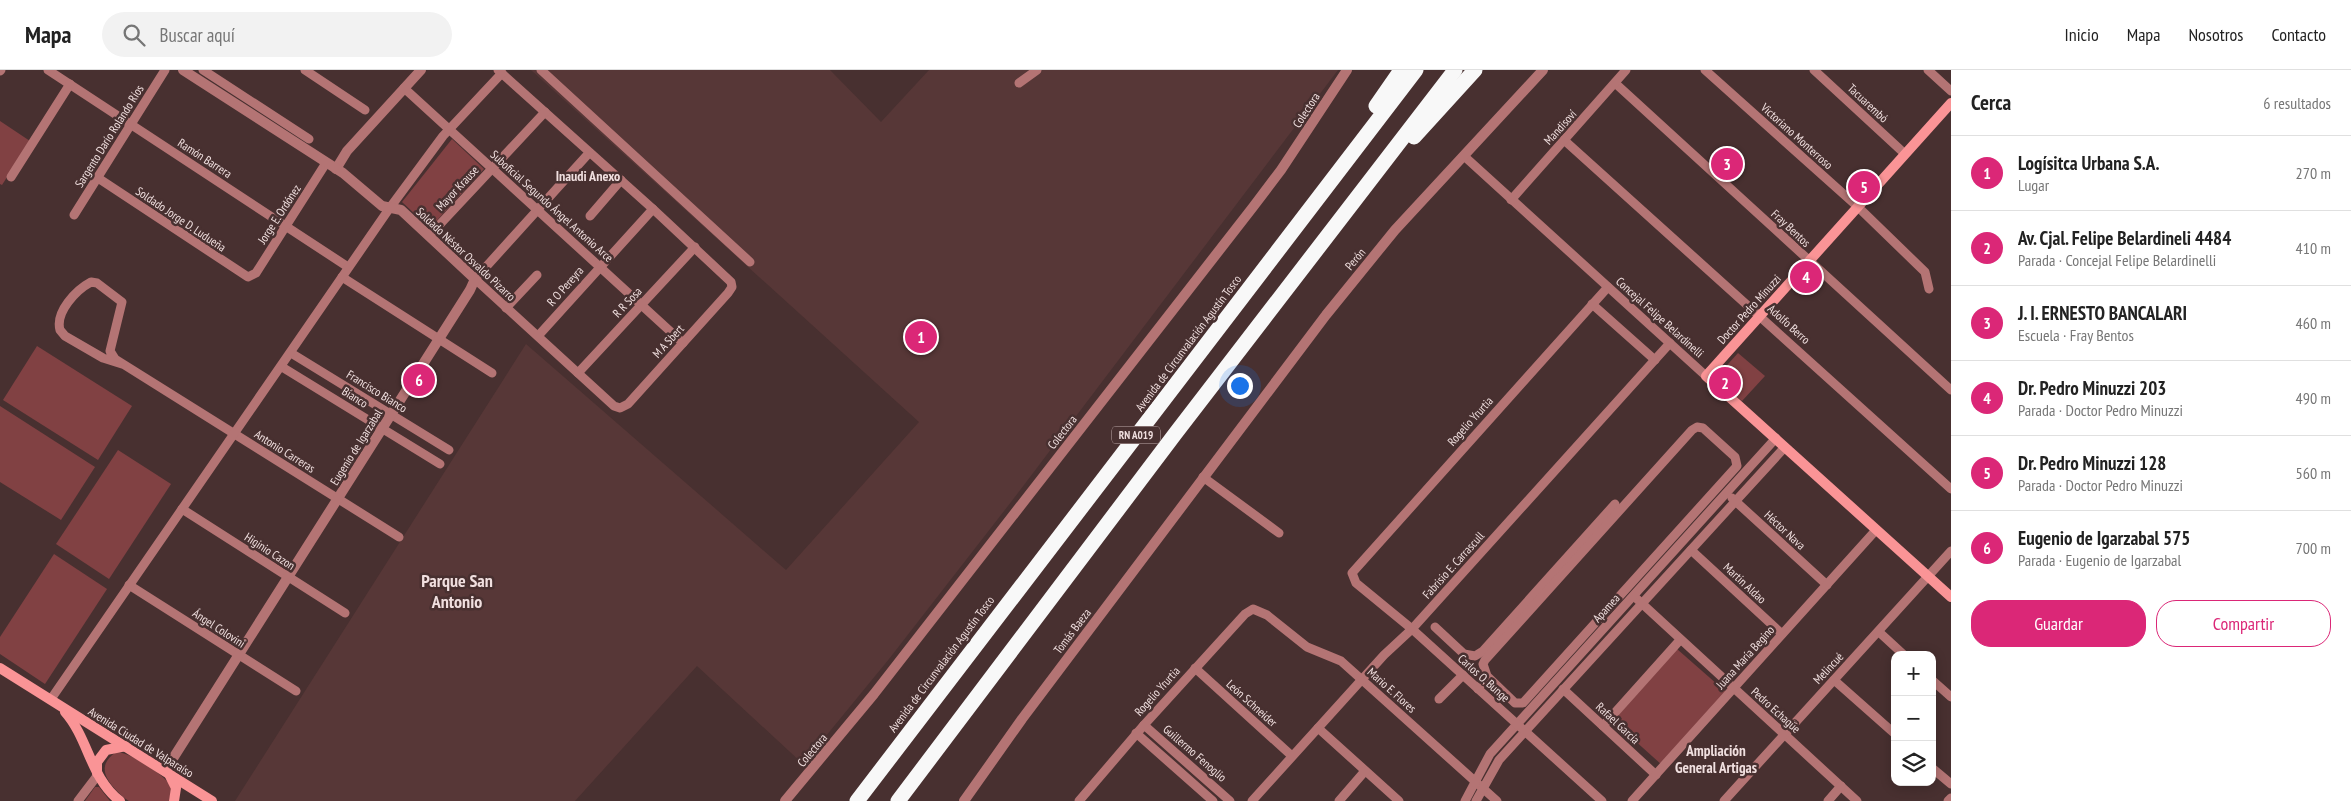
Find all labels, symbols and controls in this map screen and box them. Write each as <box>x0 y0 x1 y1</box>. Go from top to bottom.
search box <box>102 12 452 57</box>
text: Mapa <box>25 19 72 50</box>
icon: search <box>120 21 148 49</box>
text: Buscar aquí <box>160 23 235 47</box>
text: Inicio <box>2065 23 2099 46</box>
text: Mapa <box>2127 23 2160 46</box>
text: Nosotros <box>2188 23 2243 46</box>
text: Contacto <box>2271 23 2326 46</box>
street label: Tacuarembó <box>1845 81 1891 125</box>
street label: Sargento Darío Rolando Ríos <box>71 82 147 190</box>
street label: Colectora <box>1289 89 1323 130</box>
text: Cerca <box>1971 89 2011 116</box>
text: 6 resultados <box>2263 93 2331 113</box>
street label: Victoriano Monterroso <box>1757 99 1836 172</box>
street label: Mandisoví <box>1540 106 1580 148</box>
street label: Ramón Barrera <box>175 135 235 181</box>
pin: 3 <box>1711 145 1743 183</box>
street label: Suboficial Segundo Ángel Antonio Arce <box>488 147 616 265</box>
text: Logísitca Urbana S.A. <box>2018 151 2160 175</box>
street label: Mayor Krause <box>432 162 482 214</box>
text: 1 <box>1983 163 1991 183</box>
text: 270 m <box>2296 163 2331 183</box>
district label: Inaudi Anexo <box>556 167 620 185</box>
pin: 5 <box>1848 168 1880 206</box>
text: Lugar <box>2018 175 2049 195</box>
street label: Jorge E. Ordónez <box>254 181 304 247</box>
street label: Soldado Jorge D. Ludueña <box>133 183 229 255</box>
street label: Soldado Néstor Osvaldo Pizarro <box>413 204 519 304</box>
street label: Fray Bentos <box>1768 206 1814 250</box>
text: Av. Cjal. Felipe Belardineli 4484 <box>2018 226 2231 250</box>
text: 2 <box>1983 238 1991 258</box>
text: 410 m <box>2296 238 2331 258</box>
street label: Perón <box>1342 245 1368 273</box>
text: Parada · Concejal Felipe Belardinelli <box>2018 250 2216 270</box>
pin: 4 <box>1790 258 1822 296</box>
street label: R O Pereyra <box>544 263 587 309</box>
street label: Doctor Pedro Minuzzi <box>1714 271 1784 347</box>
street label: Avenida de Circunvalación Agustín Tosco <box>1132 272 1244 414</box>
street label: Concejal Felipe Belardinelli <box>1613 274 1707 360</box>
street label: R R Sosa <box>609 284 645 320</box>
street label: Adolfo Berro <box>1765 301 1813 347</box>
text: J. I. ERNESTO BANCALARI <box>2018 301 2187 325</box>
text: 3 <box>1983 313 1991 333</box>
text: 460 m <box>2296 313 2331 333</box>
pin: 1 <box>905 318 937 356</box>
street label: M A Sbert <box>649 321 687 361</box>
text: Escuela · Fray Bentos <box>2018 325 2134 345</box>
pin: 6 <box>403 361 435 399</box>
pin: 2 <box>1709 364 1741 402</box>
street label: Francisco Bianco <box>344 367 410 415</box>
your location <box>1227 373 1253 399</box>
text: Dr. Pedro Minuzzi 203 <box>2018 376 2166 400</box>
street label: Bianco <box>339 384 371 410</box>
text: 4 <box>1983 388 1991 408</box>
text: 490 m <box>2296 388 2331 408</box>
street label: Rogelio Yrurtia <box>1444 393 1496 449</box>
text: Parada · Doctor Pedro Minuzzi <box>2018 400 2183 420</box>
street label: Eugenio de Igarzabal <box>327 406 385 488</box>
street label: Colectora <box>1044 412 1080 452</box>
street label: Antonio Carreras <box>252 426 318 476</box>
road number: RN A019 <box>1112 426 1160 444</box>
text: Dr. Pedro Minuzzi 128 <box>2018 451 2166 475</box>
text: 5 <box>1983 463 1991 483</box>
text: 560 m <box>2296 463 2331 483</box>
text: Parada · Doctor Pedro Minuzzi <box>2018 475 2183 495</box>
street label: Héctor Nava <box>1761 507 1809 553</box>
text: Eugenio de Igarzabal 575 <box>2018 526 2190 550</box>
street label: Fabrisio E. Carrascull <box>1419 528 1487 602</box>
street label: Higinio Cazon <box>242 529 298 573</box>
text: 6 <box>1983 538 1991 558</box>
text: 700 m <box>2296 538 2331 558</box>
text: Parada · Eugenio de Igarzabal <box>2018 550 2181 570</box>
street label: Martin Aldao <box>1720 559 1770 607</box>
district label: Parque San Antonio <box>421 569 493 613</box>
street label: Apamea <box>1589 590 1623 625</box>
street label: Avenida de Circunvalación Agustín Tosco <box>885 593 997 735</box>
button: Guardar <box>1971 600 2146 647</box>
button: Compartir <box>2156 600 2331 647</box>
street label: Ángel Colovini <box>190 605 248 651</box>
street label: Tomás Baeza <box>1050 605 1094 657</box>
street label: Juana María Begino <box>1712 622 1777 692</box>
street label: Melincué <box>1810 649 1846 687</box>
street label: Carlos O. Bunge <box>1455 651 1513 705</box>
map controls <box>1891 651 1936 786</box>
button: + <box>1891 651 1936 696</box>
street label: Rogelio Yrurtia <box>1131 663 1183 719</box>
street label: Mario E. Flores <box>1365 664 1419 716</box>
street label: León Schneider <box>1223 676 1281 730</box>
street label: Pedro Echagüe <box>1748 684 1804 736</box>
button: − <box>1891 696 1936 741</box>
street label: Rafael García <box>1593 699 1643 747</box>
street label: Avenida Ciudad de Valparaíso <box>86 703 196 781</box>
street label: Guillermo Fenoglio <box>1160 721 1230 785</box>
street label: Colectora <box>794 730 830 770</box>
district label: Ampliación General Artigas <box>1675 741 1757 777</box>
button: layers <box>1891 741 1936 786</box>

